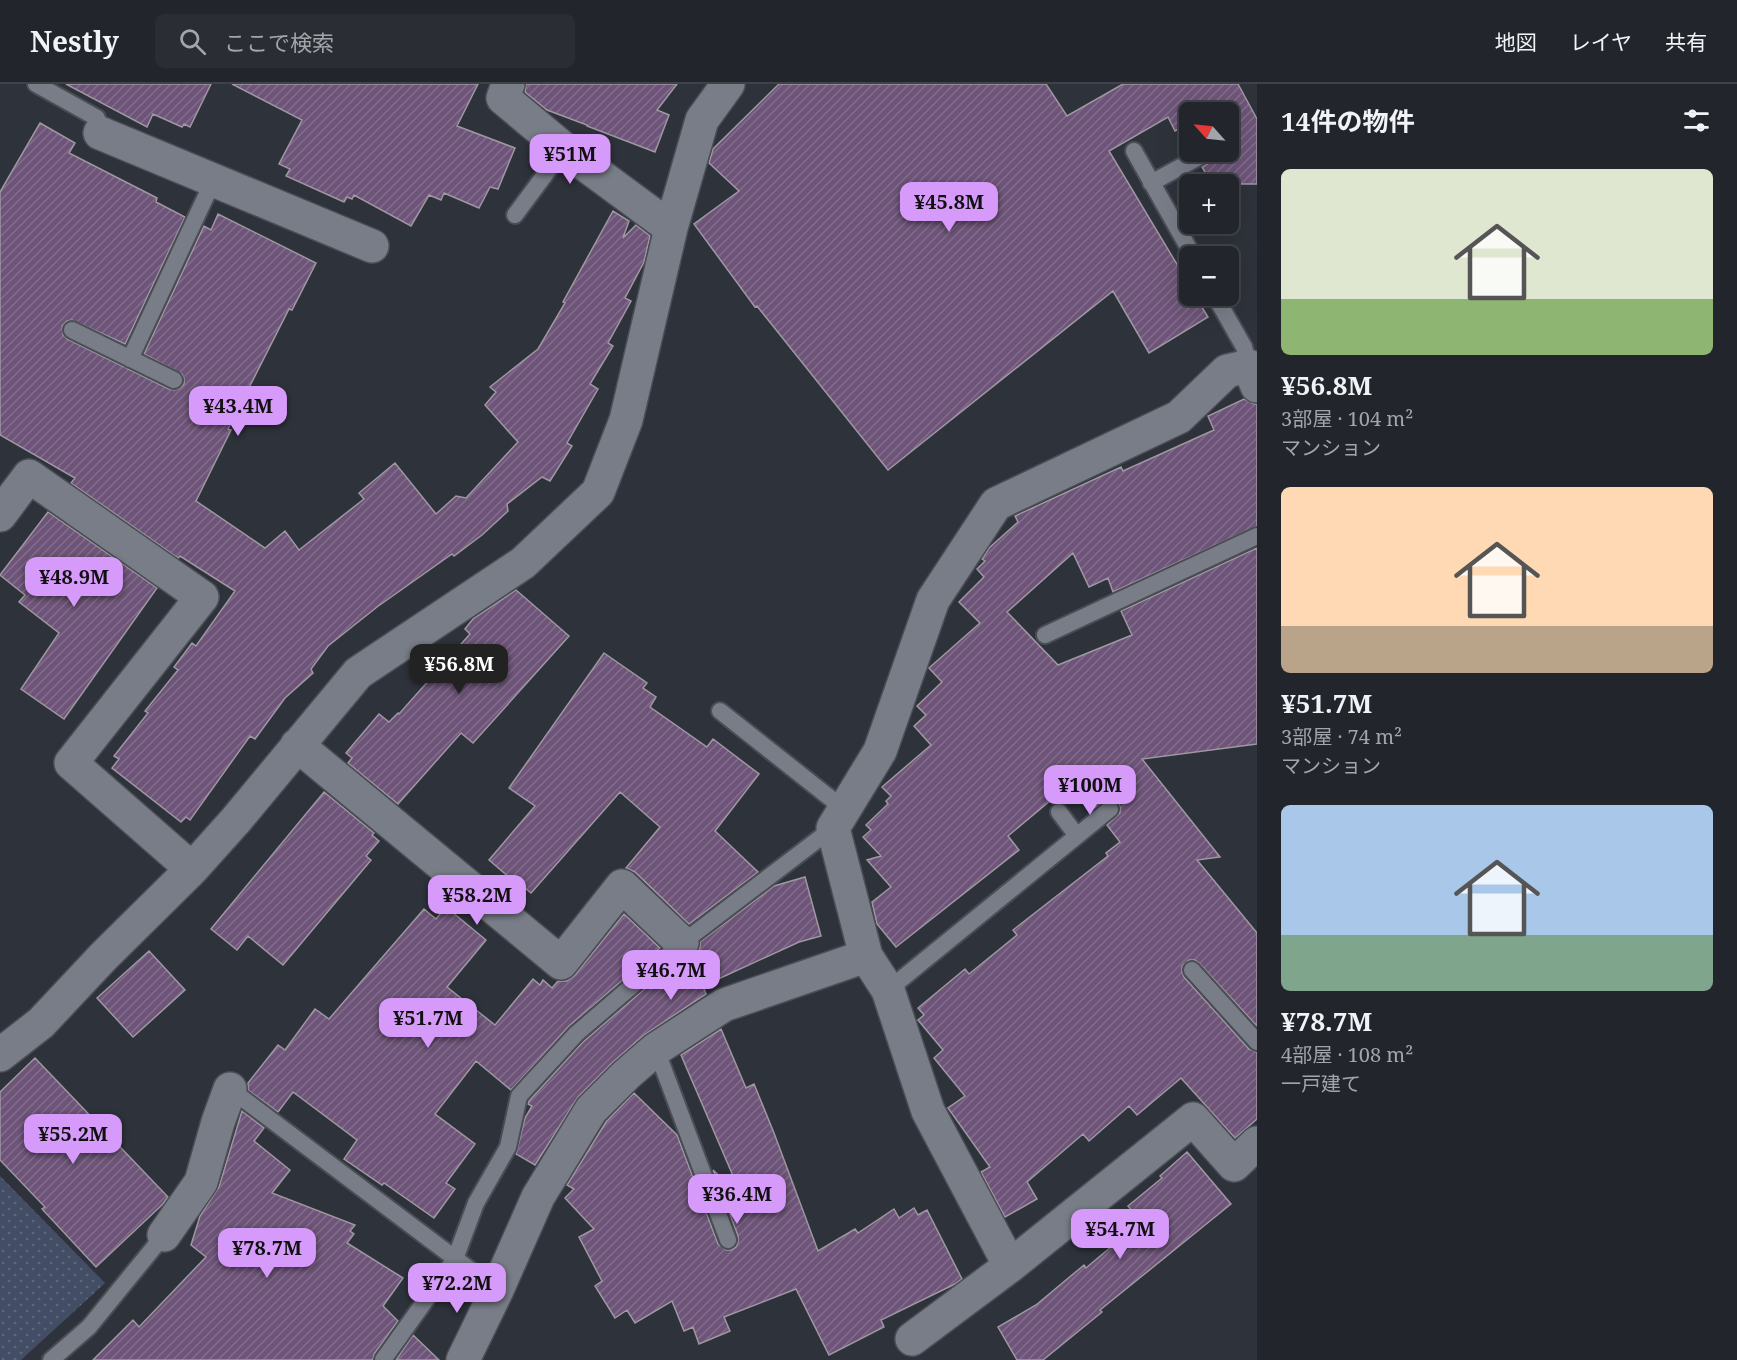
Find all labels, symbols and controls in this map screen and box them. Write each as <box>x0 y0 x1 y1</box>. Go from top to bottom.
search box <box>155 14 575 68</box>
text: Nestly <box>30 22 119 60</box>
icon: search <box>176 25 209 58</box>
text: ここで検索 <box>224 27 334 57</box>
text: 地図 <box>1495 28 1537 56</box>
text: レイヤ <box>1570 28 1632 56</box>
text: 共有 <box>1665 28 1707 56</box>
north arrow <box>1179 102 1239 162</box>
map controls <box>1179 102 1239 306</box>
text: 14件の物件 <box>1281 103 1414 139</box>
icon: filters <box>1680 104 1713 137</box>
pin: ¥51M <box>534 134 606 185</box>
text: ¥51M <box>544 140 596 167</box>
button: + <box>1179 174 1239 234</box>
pin: ¥45.8M <box>900 182 998 233</box>
text: ¥45.8M <box>914 188 984 215</box>
icon: home <box>1443 208 1551 316</box>
button: − <box>1179 246 1239 306</box>
text: ¥56.8M <box>1281 367 1372 403</box>
pin: ¥43.4M <box>189 386 287 437</box>
text: ¥43.4M <box>203 392 273 419</box>
text: 3部屋 · 104 m² <box>1281 405 1413 432</box>
text: マンション <box>1281 434 1381 461</box>
icon: home <box>1443 526 1551 634</box>
pin: ¥48.9M <box>25 557 123 608</box>
text: ¥48.9M <box>39 563 109 590</box>
pin: ¥56.8M <box>410 644 508 695</box>
text: ¥56.8M <box>424 650 494 677</box>
text: ¥51.7M <box>1281 685 1372 721</box>
text: 3部屋 · 74 m² <box>1281 723 1402 750</box>
text: マンション <box>1281 752 1381 779</box>
pin: ¥100M <box>1048 765 1132 816</box>
text: ¥100M <box>1058 771 1122 798</box>
icon: home <box>1443 844 1551 952</box>
pin: ¥58.2M <box>428 875 526 926</box>
text: ¥58.2M <box>442 881 512 908</box>
pin: ¥46.7M <box>622 950 720 1001</box>
text: ¥46.7M <box>636 956 706 983</box>
pin: ¥51.7M <box>379 998 477 1049</box>
text: ¥78.7M <box>1281 1003 1372 1039</box>
text: ¥51.7M <box>393 1004 463 1031</box>
text: 4部屋 · 108 m² <box>1281 1041 1413 1068</box>
text: 一戸建て <box>1281 1070 1361 1097</box>
pin: ¥55.2M <box>24 1114 122 1165</box>
text: ¥55.2M <box>38 1120 108 1147</box>
pin: ¥36.4M <box>688 1174 786 1225</box>
text: ¥36.4M <box>702 1180 772 1207</box>
pin: ¥54.7M <box>1071 1209 1169 1260</box>
text: ¥54.7M <box>1085 1215 1155 1242</box>
pin: ¥78.7M <box>218 1228 316 1279</box>
text: ¥78.7M <box>232 1234 302 1261</box>
pin: ¥72.2M <box>408 1263 506 1314</box>
text: ¥72.2M <box>422 1269 492 1296</box>

